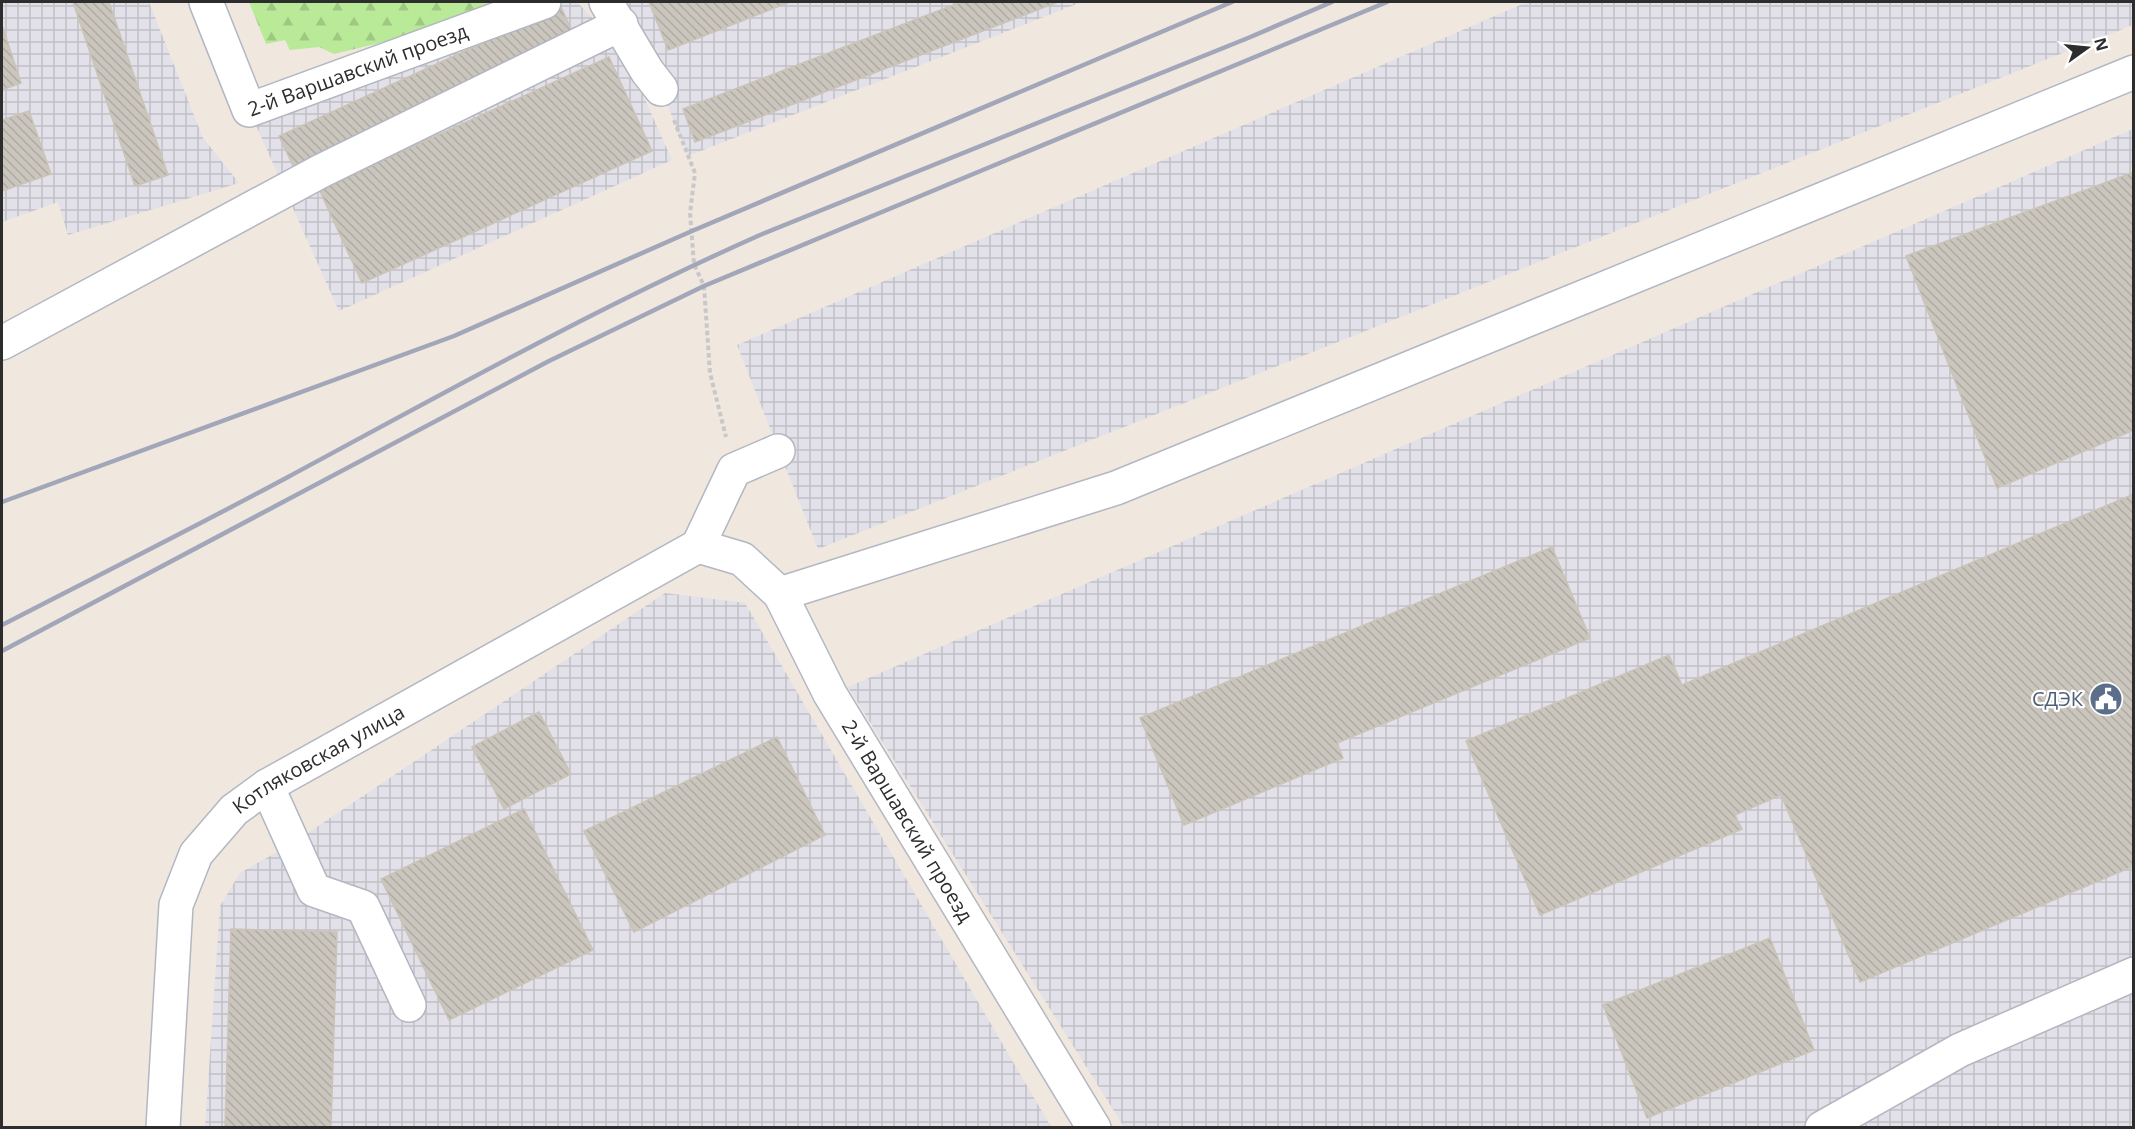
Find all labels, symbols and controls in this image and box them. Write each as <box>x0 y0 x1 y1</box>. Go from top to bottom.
street label: 2-й Варшавский проезд <box>244 17 472 122</box>
north arrow <box>2057 18 2117 78</box>
text: N <box>2089 35 2114 53</box>
public building icon: СДЭК <box>2088 681 2124 717</box>
place label: СДЭК <box>2032 685 2084 712</box>
street label: Котляковская улица <box>227 698 409 820</box>
street label: 2-й Варшавский проезд <box>836 715 980 927</box>

